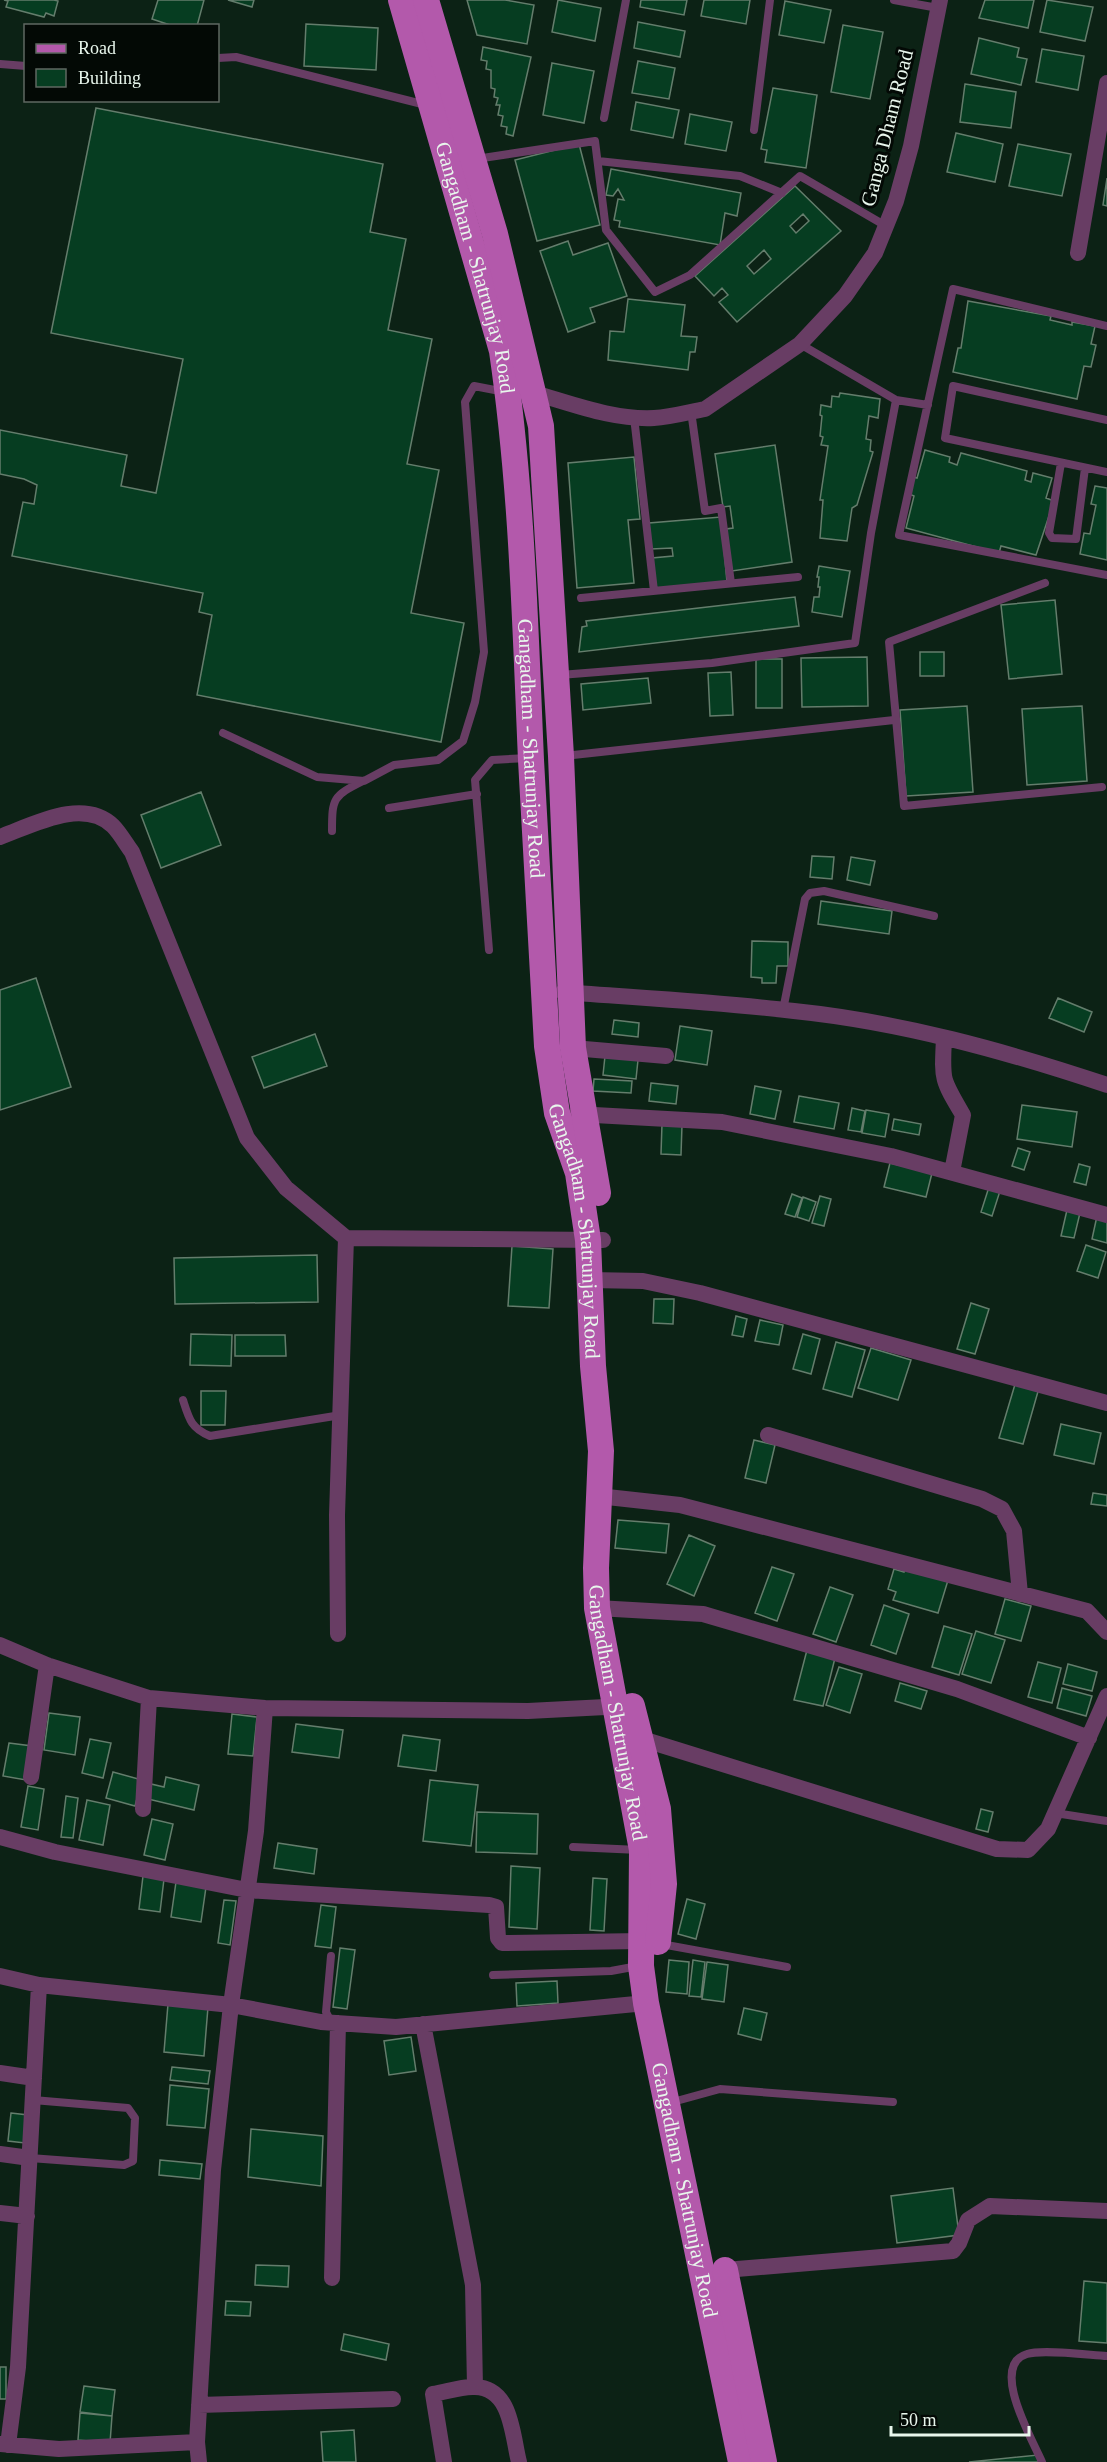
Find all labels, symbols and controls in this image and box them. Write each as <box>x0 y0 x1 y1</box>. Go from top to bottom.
legend <box>24 24 219 102</box>
text: Road <box>78 38 116 58</box>
street label: Ganga Dham Road <box>856 47 918 209</box>
text: Building <box>78 68 141 88</box>
street label: Gangadham - Shatrunjay Road <box>430 139 520 395</box>
street label: Gangadham - Shatrunjay Road <box>513 618 550 879</box>
street label: Gangadham - Shatrunjay Road <box>544 1102 605 1360</box>
street label: Gangadham - Shatrunjay Road <box>584 1584 652 1843</box>
street label: Gangadham - Shatrunjay Road <box>647 2060 723 2320</box>
scale bar <box>891 2399 1029 2437</box>
text: 50 m <box>900 2410 937 2430</box>

